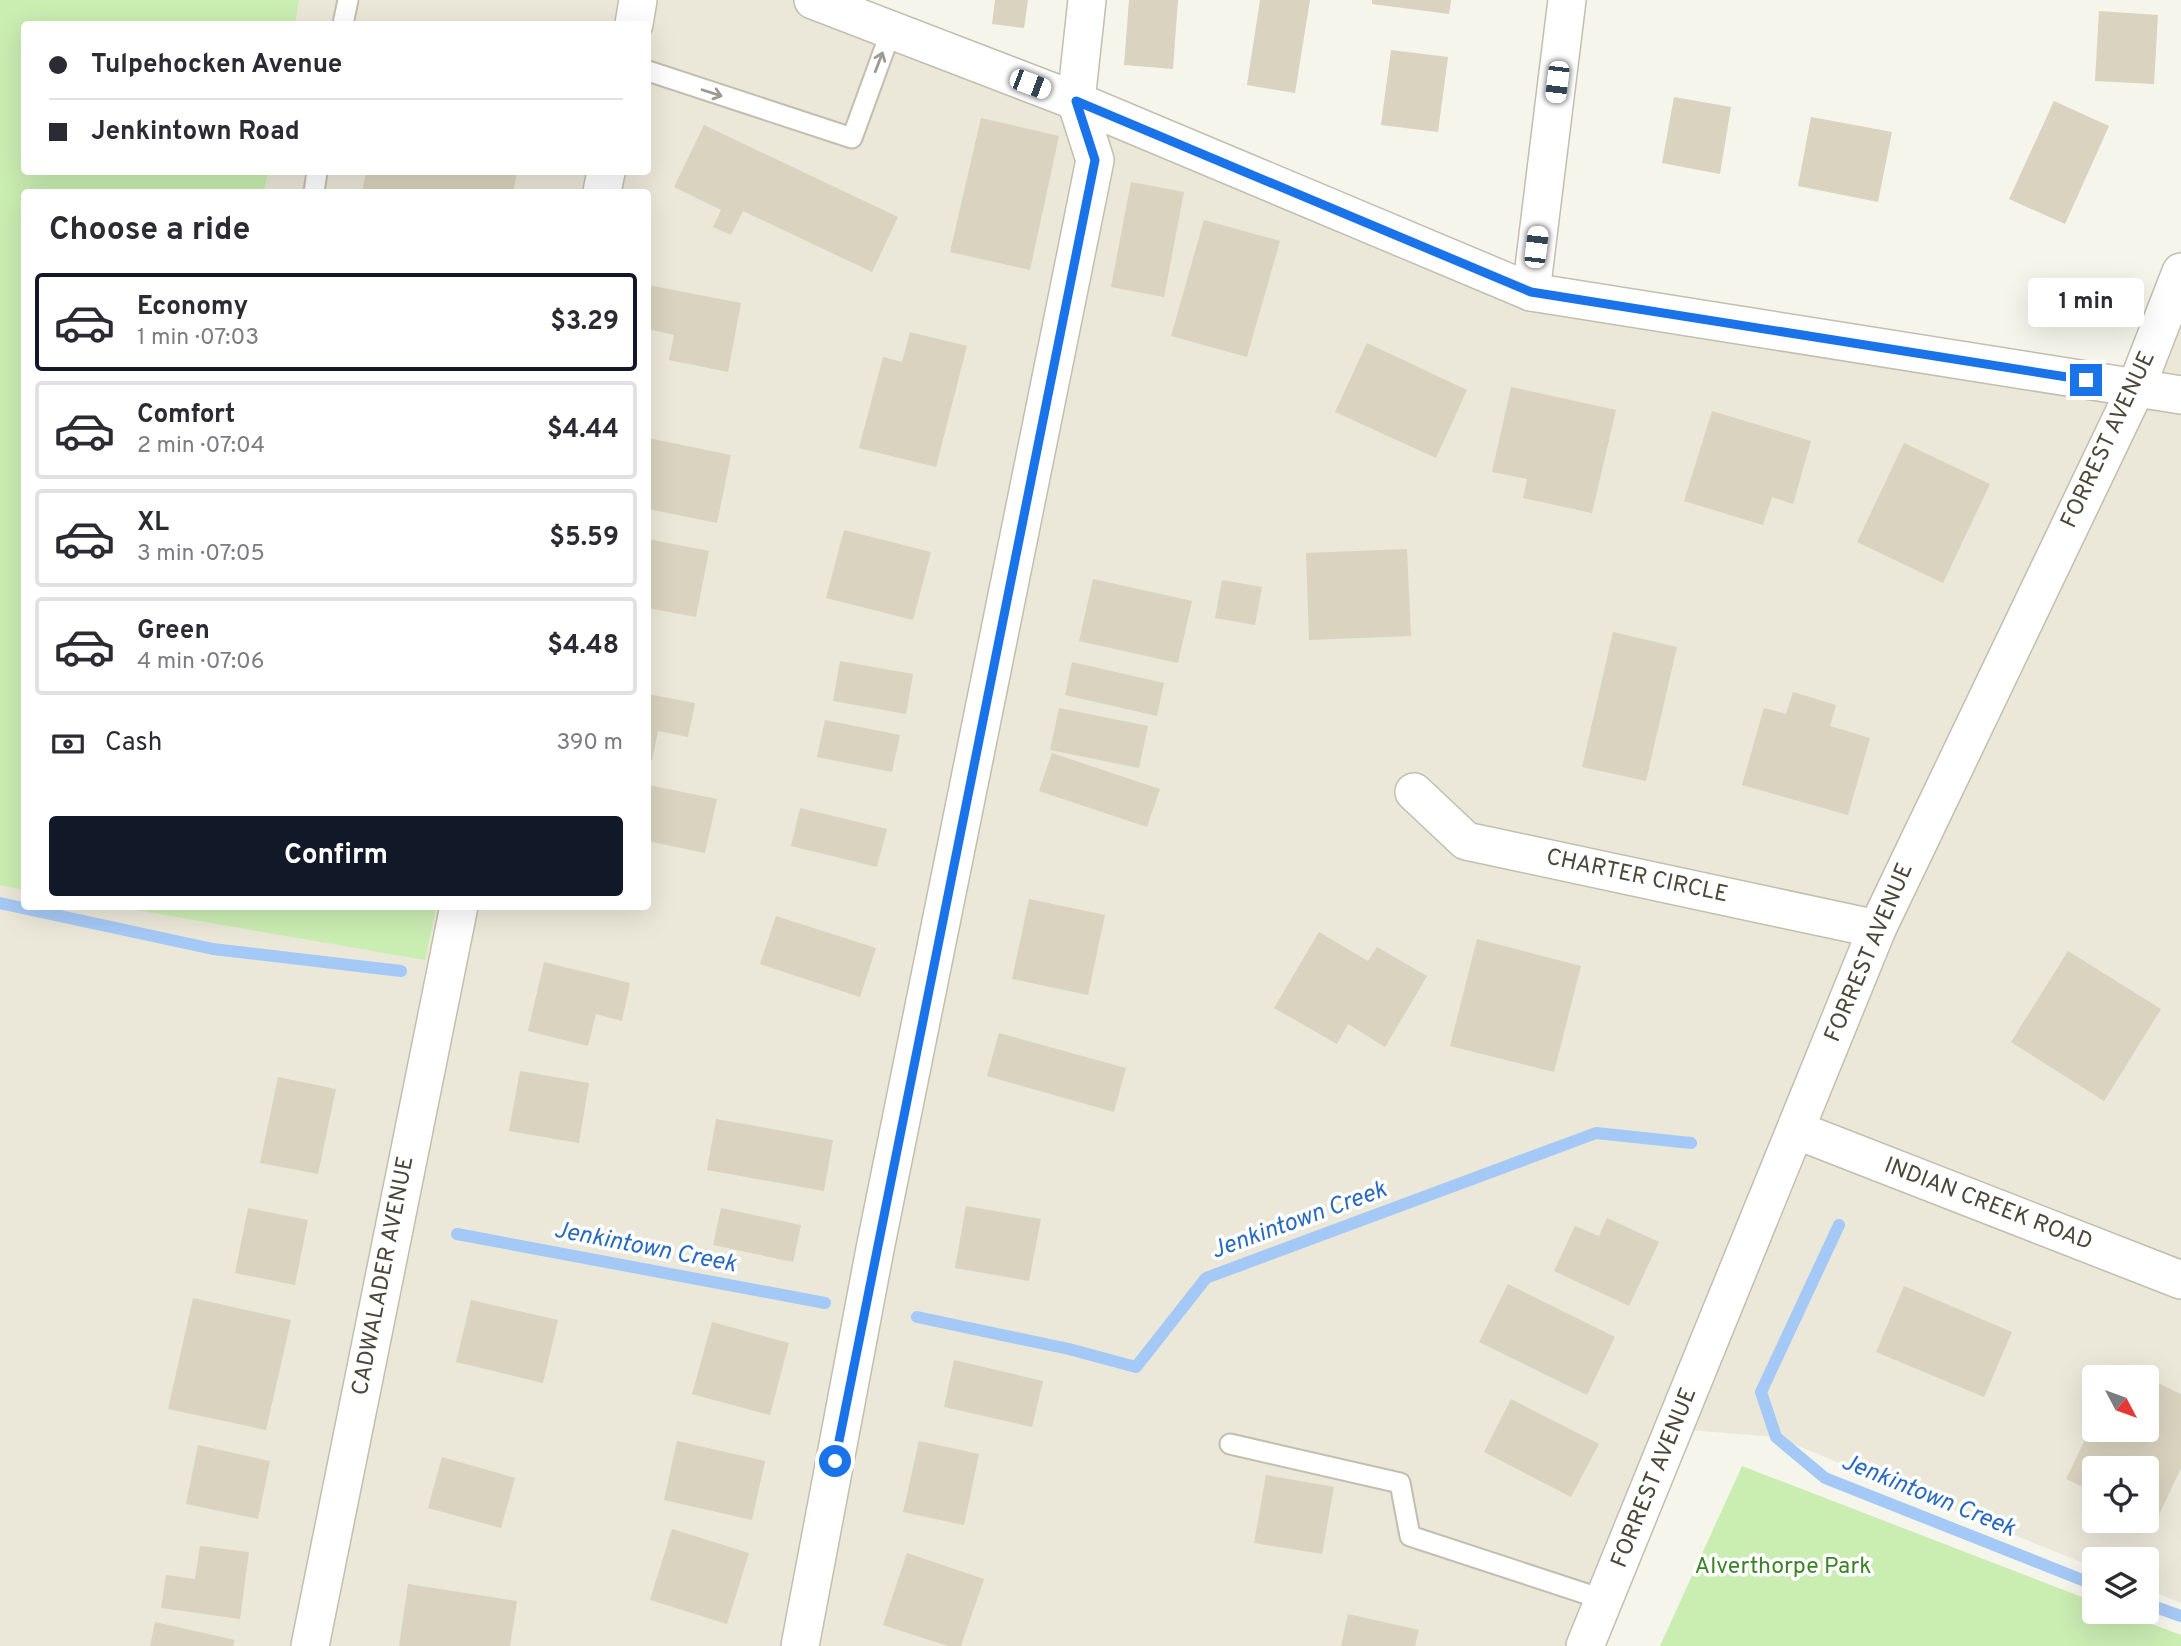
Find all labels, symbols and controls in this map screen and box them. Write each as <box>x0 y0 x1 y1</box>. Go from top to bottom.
text: Tulpehocken Avenue <box>91 49 342 82</box>
one-way arrow <box>873 52 886 74</box>
car <box>1545 60 1570 104</box>
car <box>1007 67 1054 101</box>
one-way arrow <box>701 87 723 100</box>
text: Jenkintown Road <box>91 116 300 149</box>
text: Choose a ride <box>49 211 250 251</box>
car <box>1524 225 1549 269</box>
callout: 1 min <box>2028 278 2144 328</box>
text: 1 min <box>2058 288 2114 317</box>
icon: car <box>53 291 116 354</box>
text: Economy <box>137 291 248 324</box>
text: $3.29 <box>550 306 619 339</box>
text: 1 min · 07:03 <box>137 324 259 353</box>
street label: FORREST AVENUE <box>2055 347 2163 533</box>
route end <box>2070 364 2102 396</box>
icon: car <box>53 399 116 462</box>
text: Comfort <box>137 399 235 432</box>
text: $4.44 <box>547 414 619 447</box>
text: 2 min · 07:04 <box>137 432 265 461</box>
icon: car <box>53 507 116 570</box>
text: XL <box>137 507 169 540</box>
text: $5.59 <box>549 522 619 555</box>
text: 3 min · 07:05 <box>137 540 265 569</box>
icon: car <box>53 615 116 678</box>
text: Green <box>137 615 210 648</box>
text: $4.48 <box>547 630 619 663</box>
text: 4 min · 07:06 <box>137 648 265 677</box>
icon: cash <box>49 725 87 763</box>
text: Cash <box>105 727 162 760</box>
text: 390 m <box>556 729 623 758</box>
button: Confirm <box>49 816 623 896</box>
street label: CHARTER CIRCLE <box>1543 844 1731 910</box>
street label: FORREST AVENUE <box>1819 859 1921 1047</box>
street label: INDIAN CREEK ROAD <box>1880 1152 2096 1258</box>
street label: CADWALADER AVENUE <box>347 1154 421 1398</box>
water label: Jenkintown Creek <box>1207 1175 1392 1267</box>
water label: Jenkintown Creek <box>551 1216 739 1281</box>
north arrow <box>2082 1365 2160 1442</box>
map controls <box>2082 1365 2159 1624</box>
street label: FORREST AVENUE <box>1606 1384 1704 1572</box>
route start <box>819 1445 851 1477</box>
water label: Jenkintown Creek <box>1837 1447 2020 1545</box>
button: locate <box>2082 1456 2159 1533</box>
button: layers <box>2082 1547 2159 1624</box>
park label: Alverthorpe Park <box>1695 1553 1871 1582</box>

